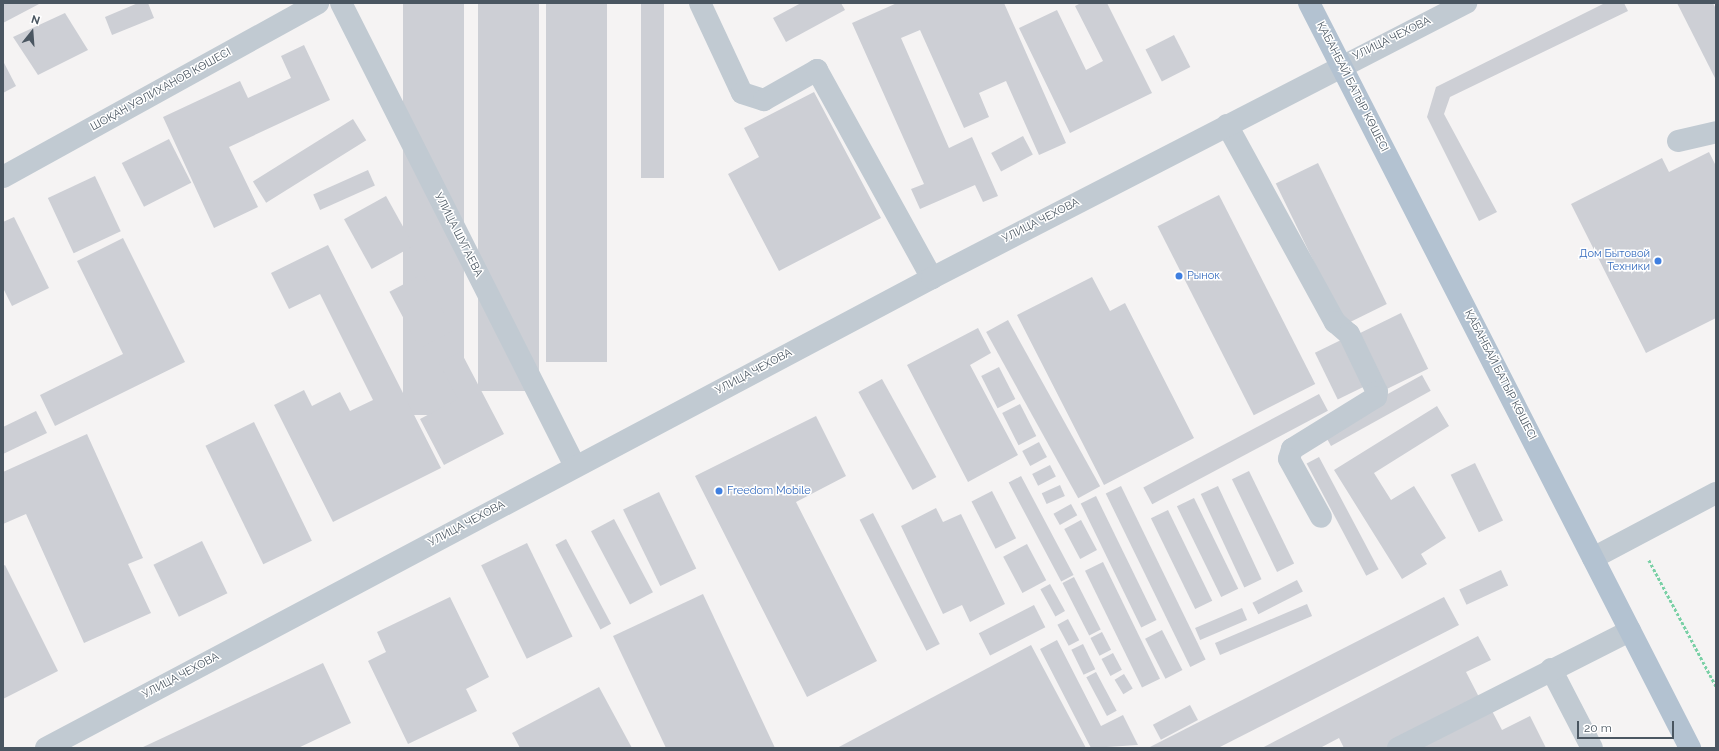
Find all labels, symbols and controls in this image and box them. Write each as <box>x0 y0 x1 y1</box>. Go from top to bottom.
north arrow <box>12 12 52 52</box>
text: N <box>30 13 42 27</box>
street label: УЛИЦА ЧЕХОВА <box>1351 14 1433 64</box>
street label: ҚАБАНБАЙ БАТЫР КӨШЕСІ <box>1313 20 1391 154</box>
street label: ШОҚАН УӘЛИХАНОВ КӨШЕСІ <box>89 46 233 134</box>
street label: УЛИЦА ШУГАЕВА <box>431 191 485 279</box>
street label: УЛИЦА ЧЕХОВА <box>1000 196 1082 246</box>
place label: Дом Бытовой Техники <box>1579 248 1650 274</box>
marker: Дом Бытовой Техники <box>1653 256 1663 266</box>
place label: Рынок <box>1187 269 1220 283</box>
marker: Рынок <box>1174 271 1184 281</box>
street label: ҚАБАНБАЙ БАТЫР КӨШЕСІ <box>1461 308 1539 442</box>
street label: УЛИЦА ЧЕХОВА <box>713 346 795 398</box>
place label: Freedom Mobile <box>727 484 811 498</box>
marker: Freedom Mobile <box>714 486 724 496</box>
street label: УЛИЦА ЧЕХОВА <box>426 498 508 550</box>
street label: УЛИЦА ЧЕХОВА <box>140 650 222 702</box>
scale bar <box>1579 713 1676 739</box>
text: 20 m <box>1584 721 1612 735</box>

